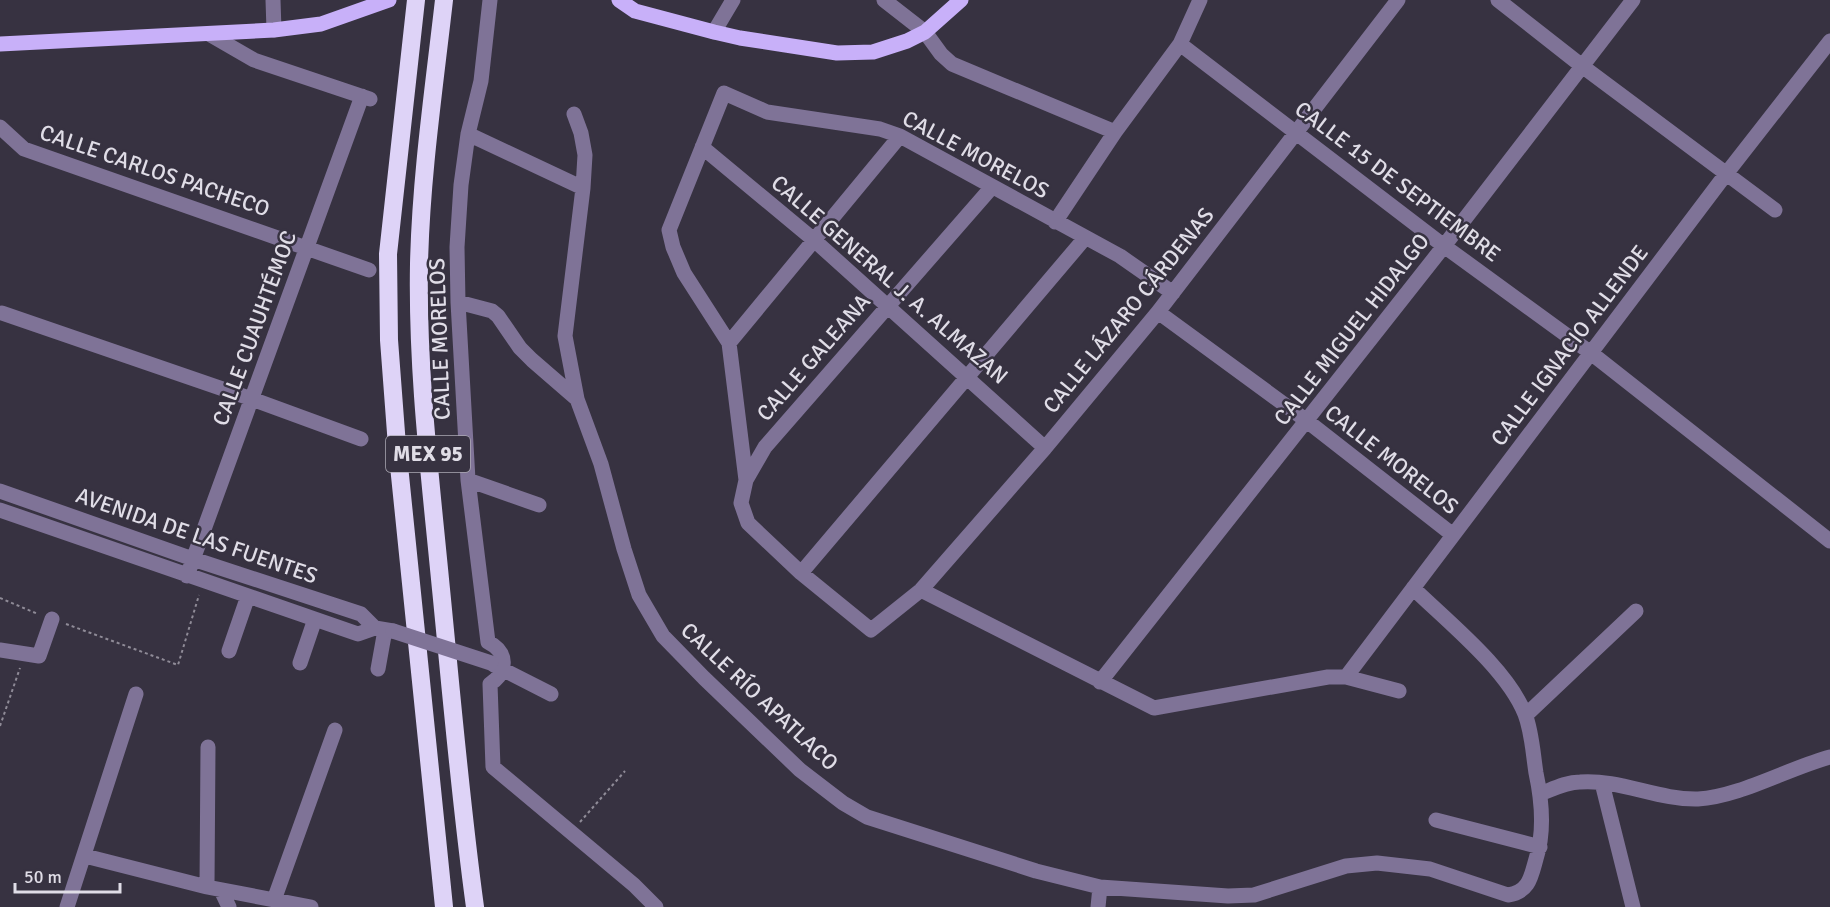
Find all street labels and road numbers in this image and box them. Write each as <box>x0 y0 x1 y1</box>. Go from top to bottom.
street label: CALLE 15 DE SEPTIEMBRE <box>1290 95 1506 268</box>
street label: CALLE MORELOS <box>898 104 1054 204</box>
street label: CALLE CARLOS PACHECO <box>36 118 273 223</box>
street label: CALLE GENERAL J. A. ALMAZAN <box>766 169 1014 390</box>
street label: CALLE LÁZARO CÁRDENAS <box>1037 202 1220 419</box>
street label: CALLE CUAUHTÉMOC <box>207 227 302 429</box>
street label: CALLE MIGUEL HIDALGO <box>1268 228 1435 431</box>
street label: CALLE IGNACIO ALLENDE <box>1485 240 1654 451</box>
street label: CALLE MORELOS <box>423 258 456 420</box>
street label: CALLE GALEANA <box>751 288 876 426</box>
street label: CALLE MORELOS <box>1320 399 1464 520</box>
road number: MEX 95 <box>386 436 470 472</box>
street label: AVENIDA DE LAS FUENTES <box>73 481 321 590</box>
street label: CALLE RÍO APATLACO <box>675 617 844 776</box>

